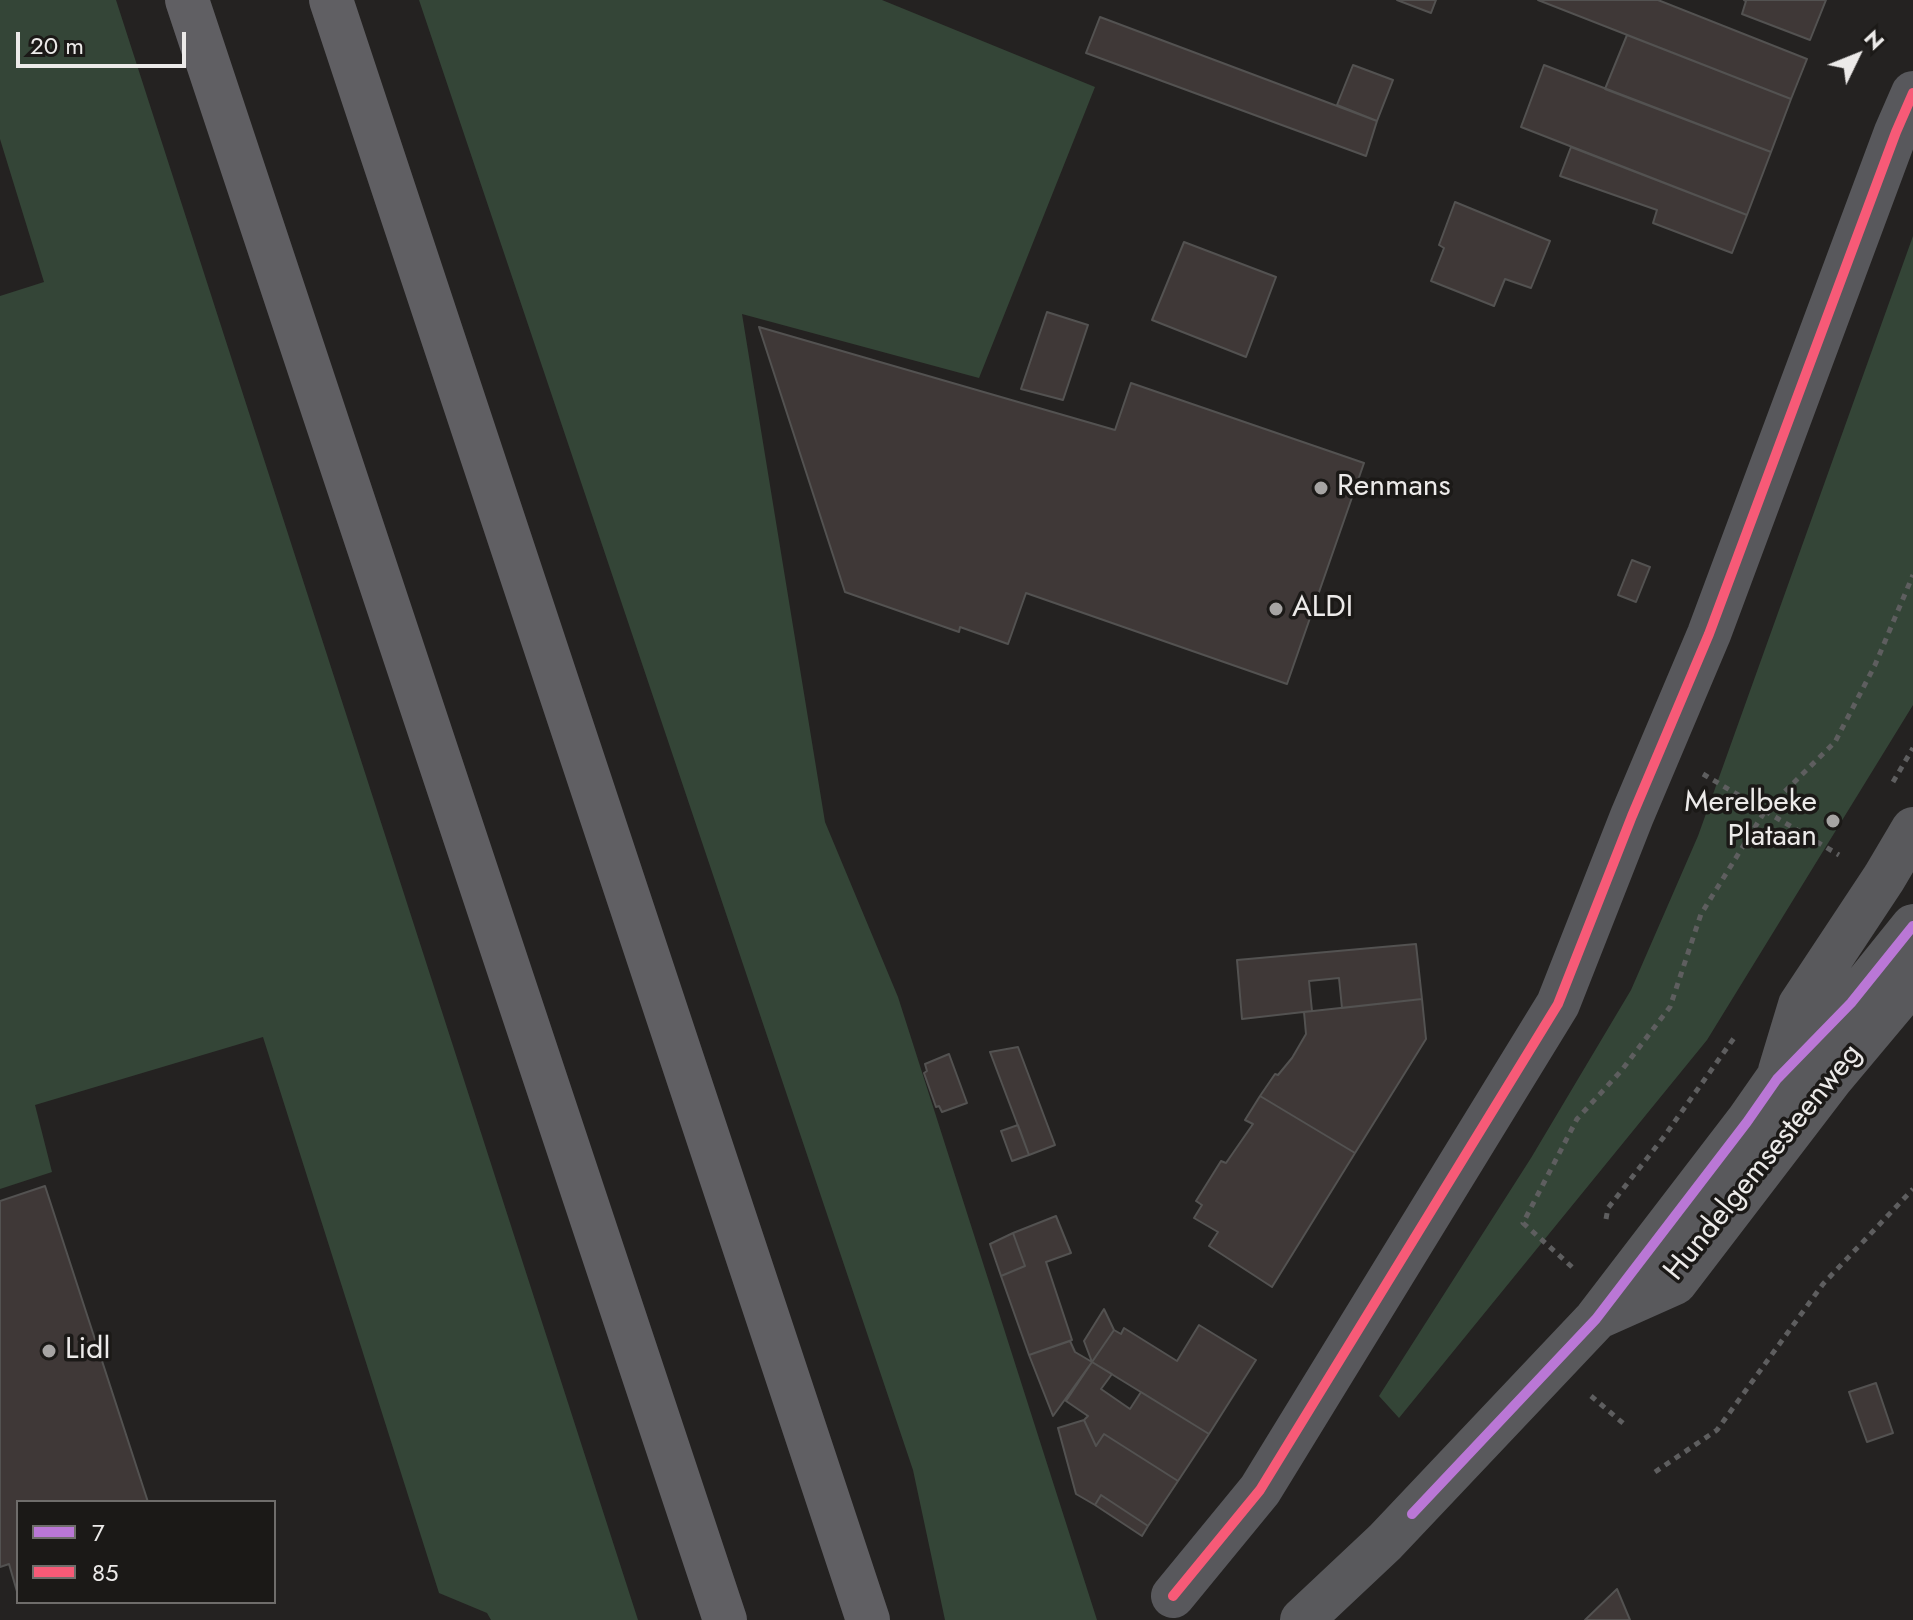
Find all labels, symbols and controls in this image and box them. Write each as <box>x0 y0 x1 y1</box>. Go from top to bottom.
scale bar <box>20 16 190 66</box>
north arrow <box>1817 16 1897 96</box>
text: N <box>1857 22 1892 57</box>
text: 20 m <box>30 28 84 63</box>
place label: Renmans <box>1337 470 1451 506</box>
marker: Renmans <box>1312 479 1330 497</box>
place label: ALDI <box>1292 591 1353 627</box>
marker: ALDI <box>1267 600 1285 618</box>
place label: Merelbeke Plataan <box>1684 786 1817 856</box>
marker: Merelbeke Plataan <box>1824 812 1842 830</box>
street label: Hundelgemsesteenweg <box>1657 1037 1871 1289</box>
place label: Lidl <box>65 1333 110 1369</box>
marker: Lidl <box>40 1342 58 1360</box>
legend <box>16 1500 276 1604</box>
text: 7 <box>92 1515 105 1550</box>
text: 85 <box>92 1555 119 1590</box>

